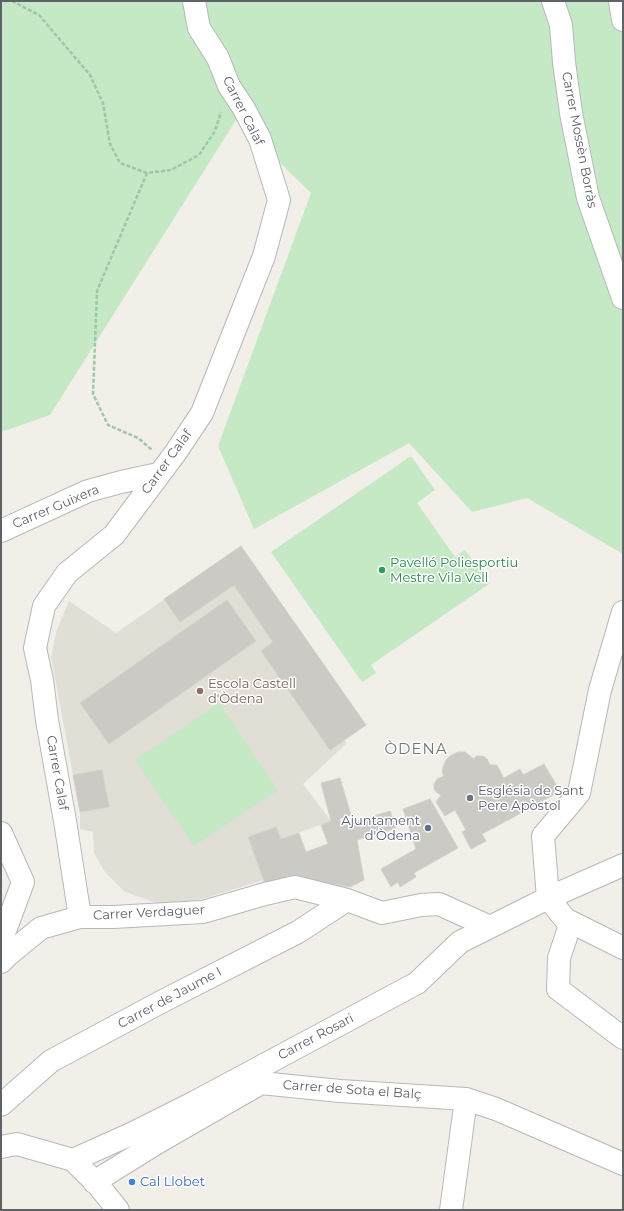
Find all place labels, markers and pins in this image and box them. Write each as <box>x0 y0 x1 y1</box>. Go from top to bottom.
place label: Pavelló Poliesportiu Mestre Vila Vell <box>390 555 518 586</box>
marker: Pavelló Poliesportiu Mestre Vila Vell <box>377 565 387 575</box>
place label: Escola Castell d'Òdena <box>208 676 296 707</box>
marker: Escola Castell d'Òdena <box>195 686 205 696</box>
place label: Església de Sant Pere Apòstol <box>478 783 584 814</box>
marker: Església de Sant Pere Apòstol <box>465 793 475 803</box>
place label: Ajuntament d'Òdena <box>341 813 420 844</box>
marker: Ajuntament d'Òdena <box>423 823 433 833</box>
place label: Cal Llobet <box>140 1174 205 1190</box>
marker: Cal Llobet <box>127 1177 137 1187</box>

